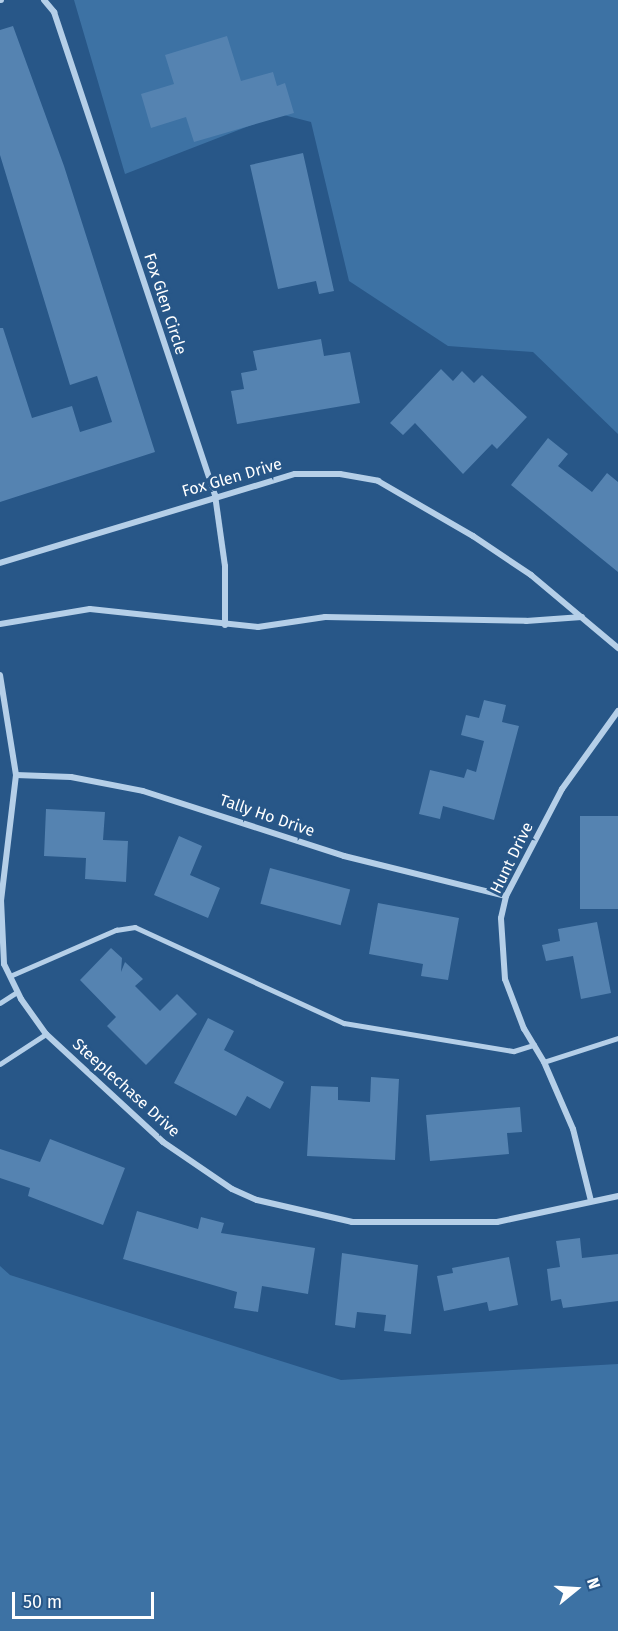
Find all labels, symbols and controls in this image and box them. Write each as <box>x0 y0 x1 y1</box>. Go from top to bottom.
street label: Fox Glen Circle <box>140 251 190 357</box>
street label: Fox Glen Drive <box>180 455 284 501</box>
street label: Tally Ho Drive <box>217 791 317 841</box>
street label: Hunt Drive <box>486 819 538 897</box>
street label: Steeplechase Drive <box>68 1035 184 1141</box>
north arrow <box>546 1559 606 1619</box>
text: N <box>583 1575 604 1591</box>
scale bar <box>15 1580 158 1618</box>
text: 50 m <box>23 1591 62 1613</box>

